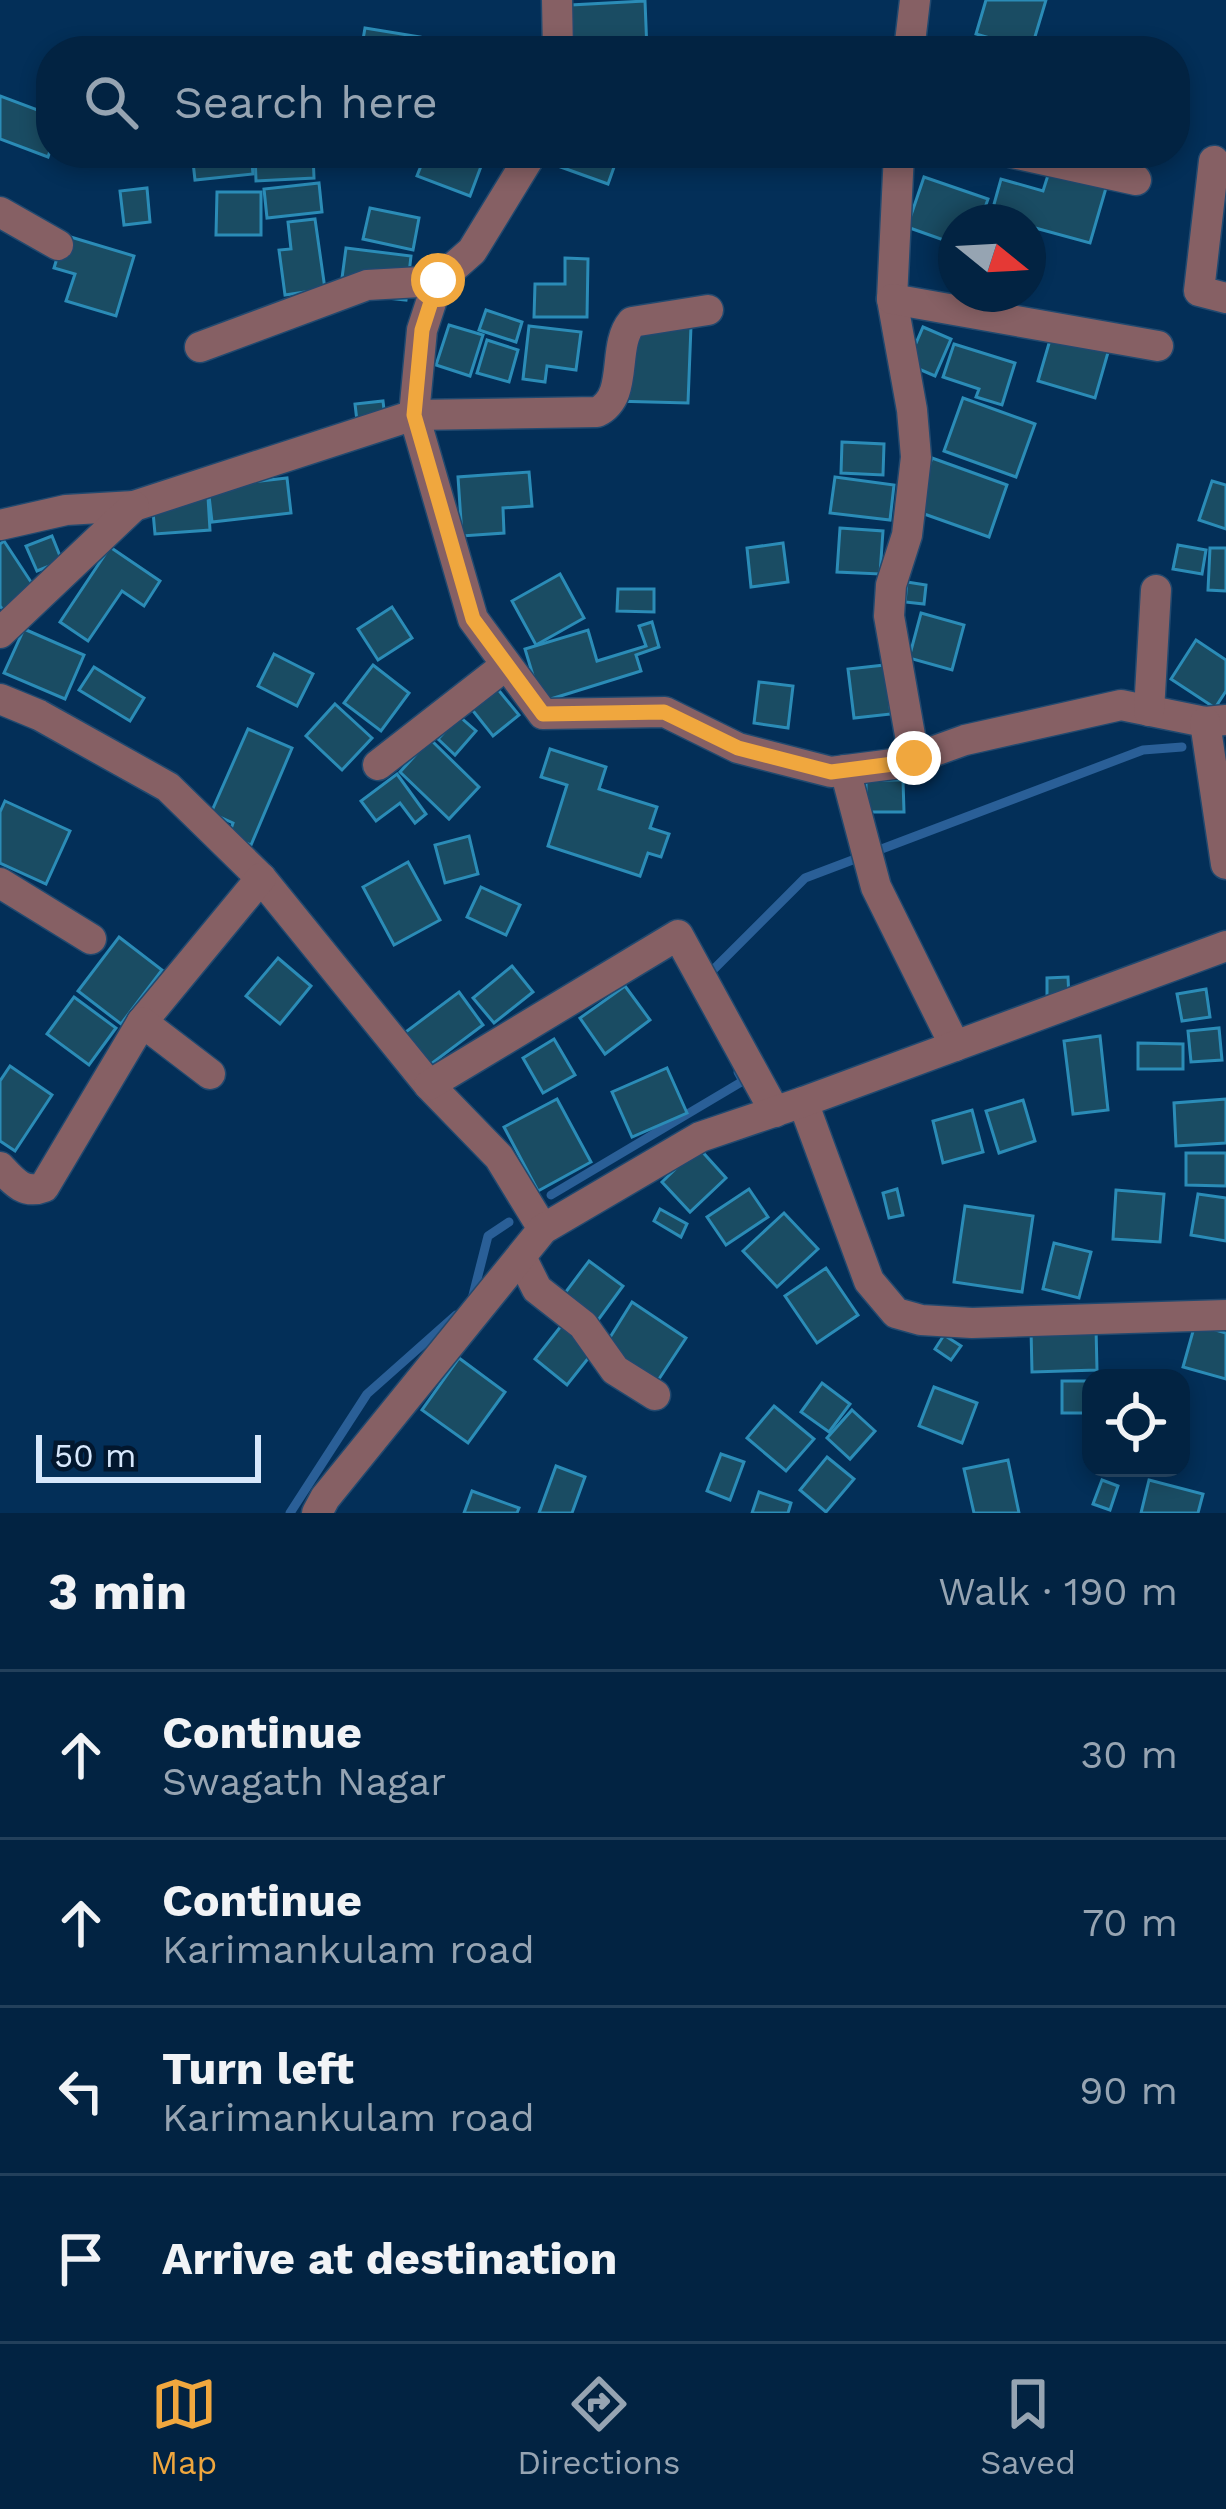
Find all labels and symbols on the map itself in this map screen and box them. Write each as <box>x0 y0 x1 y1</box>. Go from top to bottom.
north arrow <box>938 204 1046 312</box>
route start <box>411 253 465 307</box>
route end <box>887 731 941 785</box>
scale bar <box>36 1429 261 1482</box>

